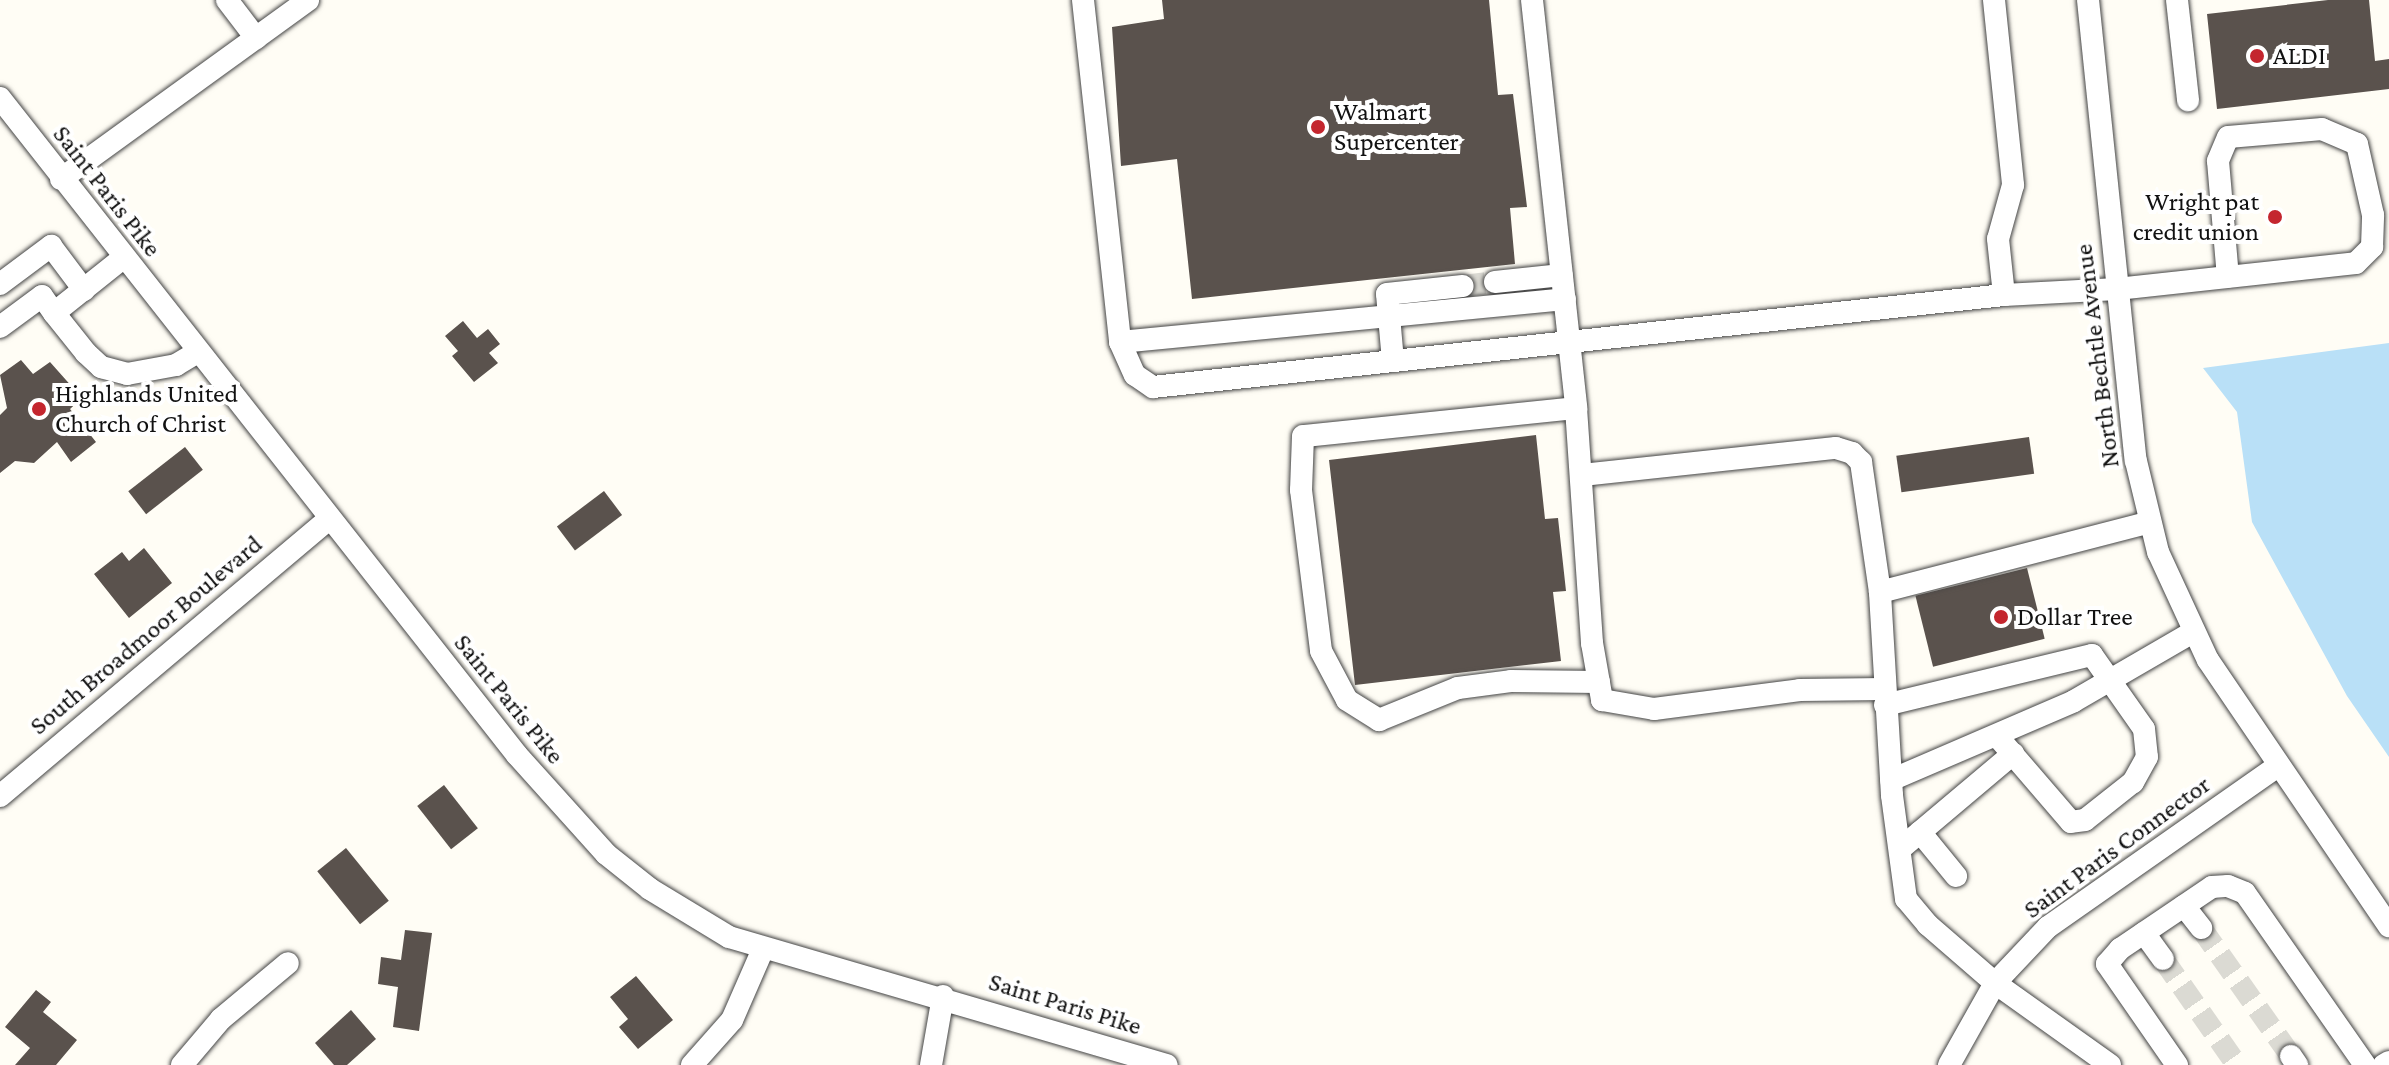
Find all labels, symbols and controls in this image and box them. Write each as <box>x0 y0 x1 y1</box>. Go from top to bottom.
place label: ALDI <box>2273 40 2326 72</box>
marker: ALDI <box>2248 47 2266 65</box>
place label: Walmart Supercenter <box>1334 96 1459 158</box>
marker: Walmart Supercenter <box>1309 118 1327 136</box>
street label: Saint Paris Pike <box>46 119 168 263</box>
place label: Wright pat credit union <box>2133 186 2259 248</box>
marker: Wright pat credit union <box>2266 208 2284 226</box>
street label: North Bechtle Avenue <box>2068 242 2126 470</box>
place label: Highlands United Church of Christ <box>55 378 238 440</box>
marker: Highlands United Church of Christ <box>30 400 48 418</box>
street label: South Broadmoor Boulevard <box>23 529 269 741</box>
place label: Dollar Tree <box>2017 601 2133 633</box>
marker: Dollar Tree <box>1992 608 2010 626</box>
street label: Saint Paris Pike <box>447 628 571 770</box>
street label: Saint Paris Connector <box>2018 769 2216 925</box>
street label: Saint Paris Pike <box>985 966 1145 1042</box>

